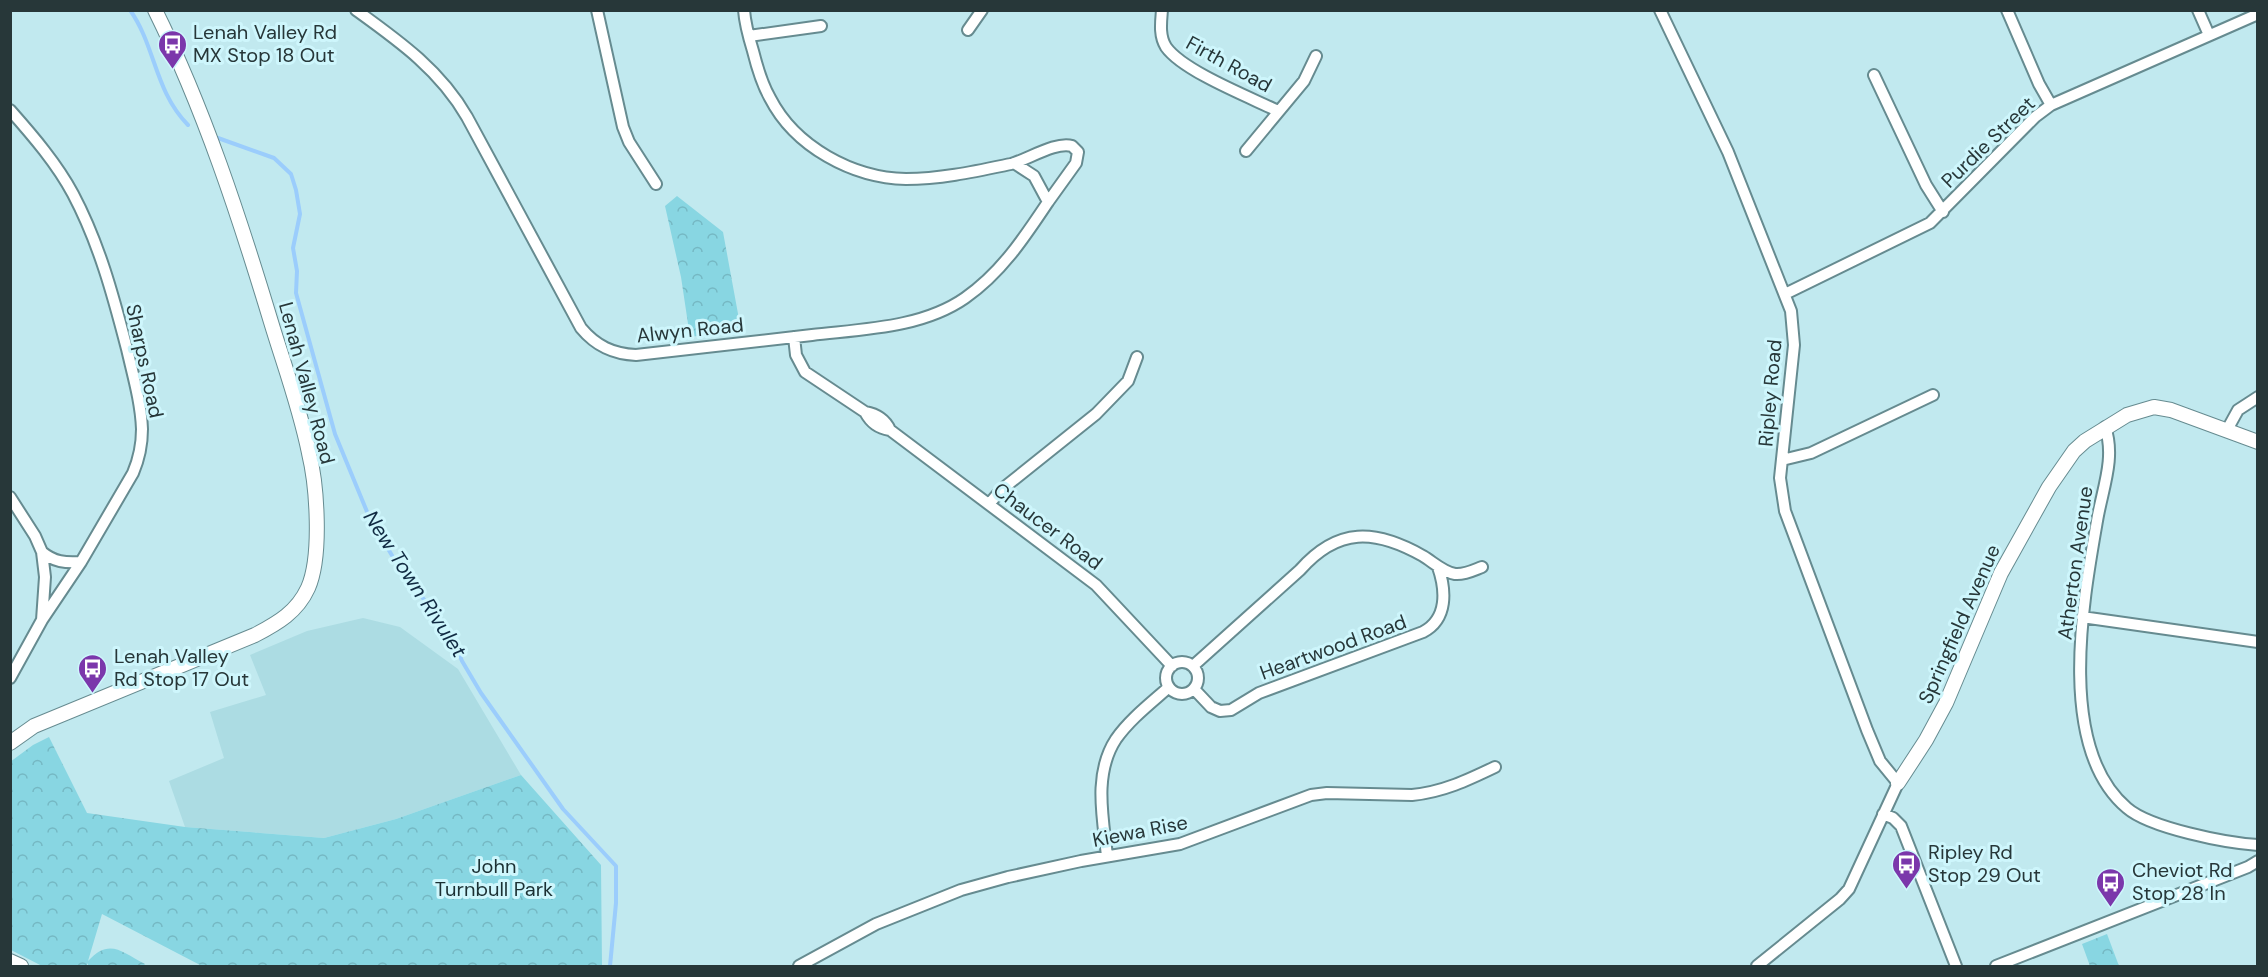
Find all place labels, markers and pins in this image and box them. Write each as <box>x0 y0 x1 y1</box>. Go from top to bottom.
place label: Lenah Valley Rd MX Stop 18 Out <box>193 19 337 68</box>
bus stop icon: Lenah Valley Rd MX Stop 18 Out <box>156 28 188 70</box>
place label: Lenah Valley Rd Stop 17 Out <box>114 643 249 692</box>
bus stop icon: Lenah Valley Rd Stop 17 Out <box>77 652 109 694</box>
place label: Ripley Rd Stop 29 Out <box>1928 839 2041 888</box>
bus stop icon: Ripley Rd Stop 29 Out <box>1891 848 1923 890</box>
place label: Cheviot Rd Stop 28 In <box>2132 857 2233 906</box>
bus stop icon: Cheviot Rd Stop 28 In <box>2095 866 2127 908</box>

